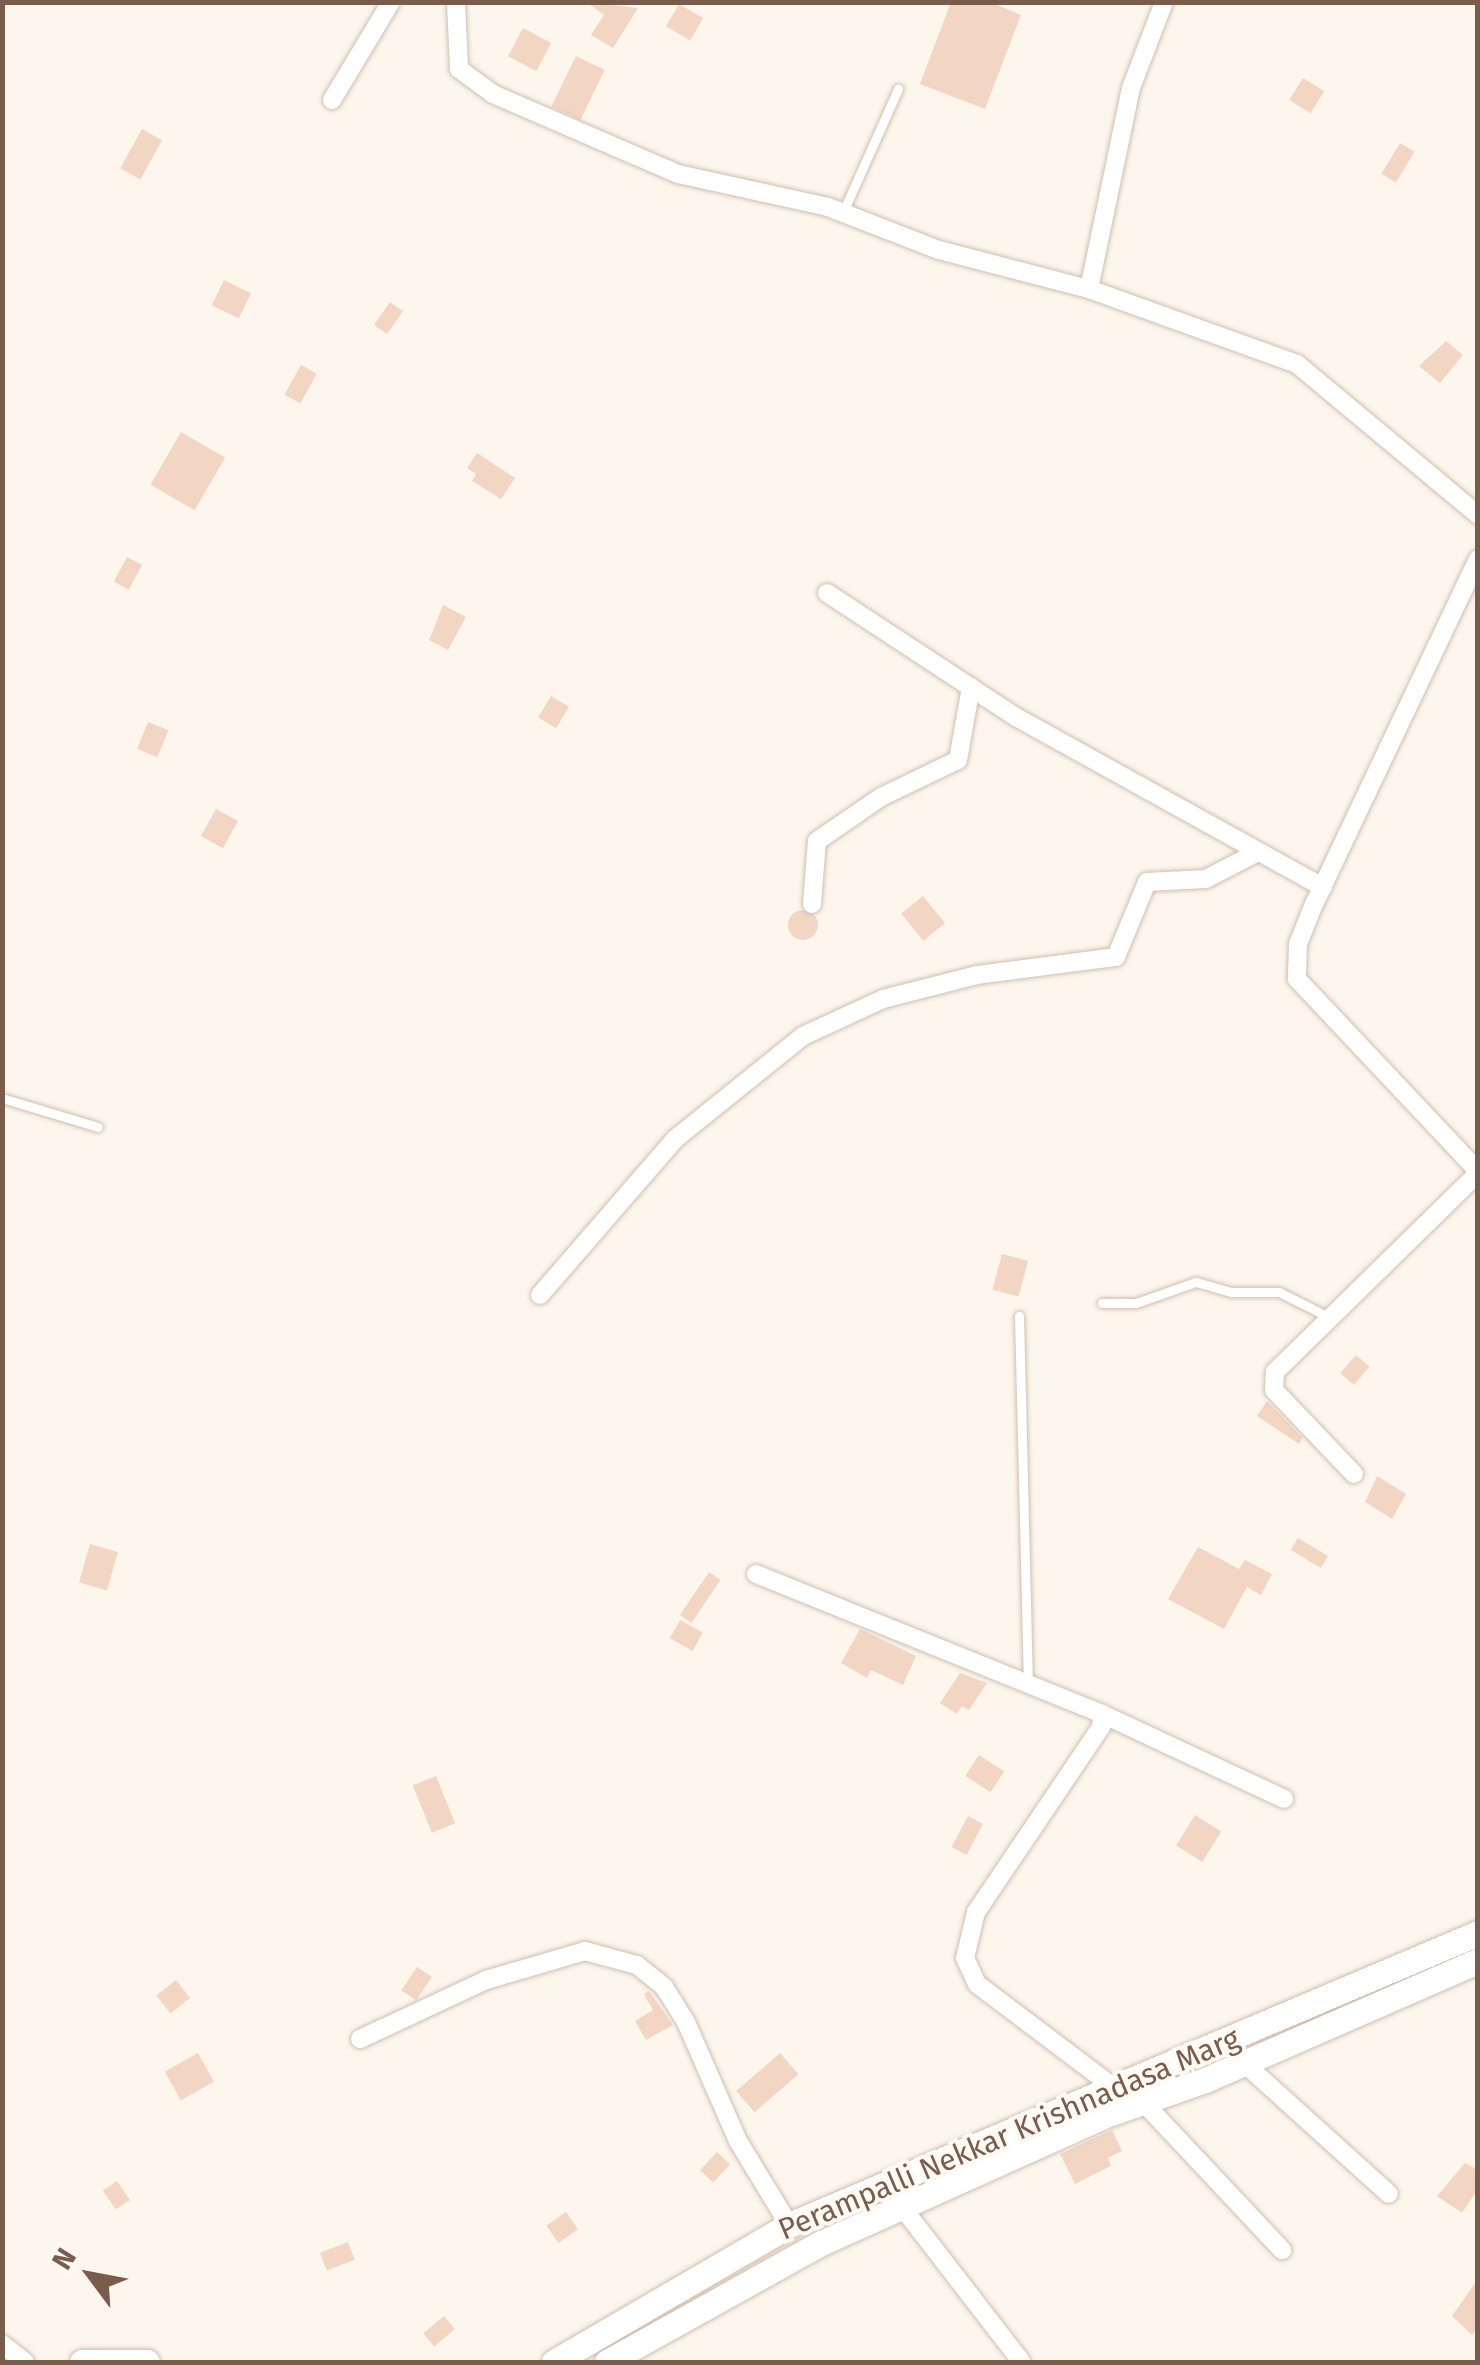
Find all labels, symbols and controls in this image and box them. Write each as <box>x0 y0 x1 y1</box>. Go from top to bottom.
street label: Perampalli Nekkar Krishnadasa Marg <box>773 2020 1245 2248</box>
north arrow <box>40 2225 140 2325</box>
text: N <box>45 2242 83 2275</box>

